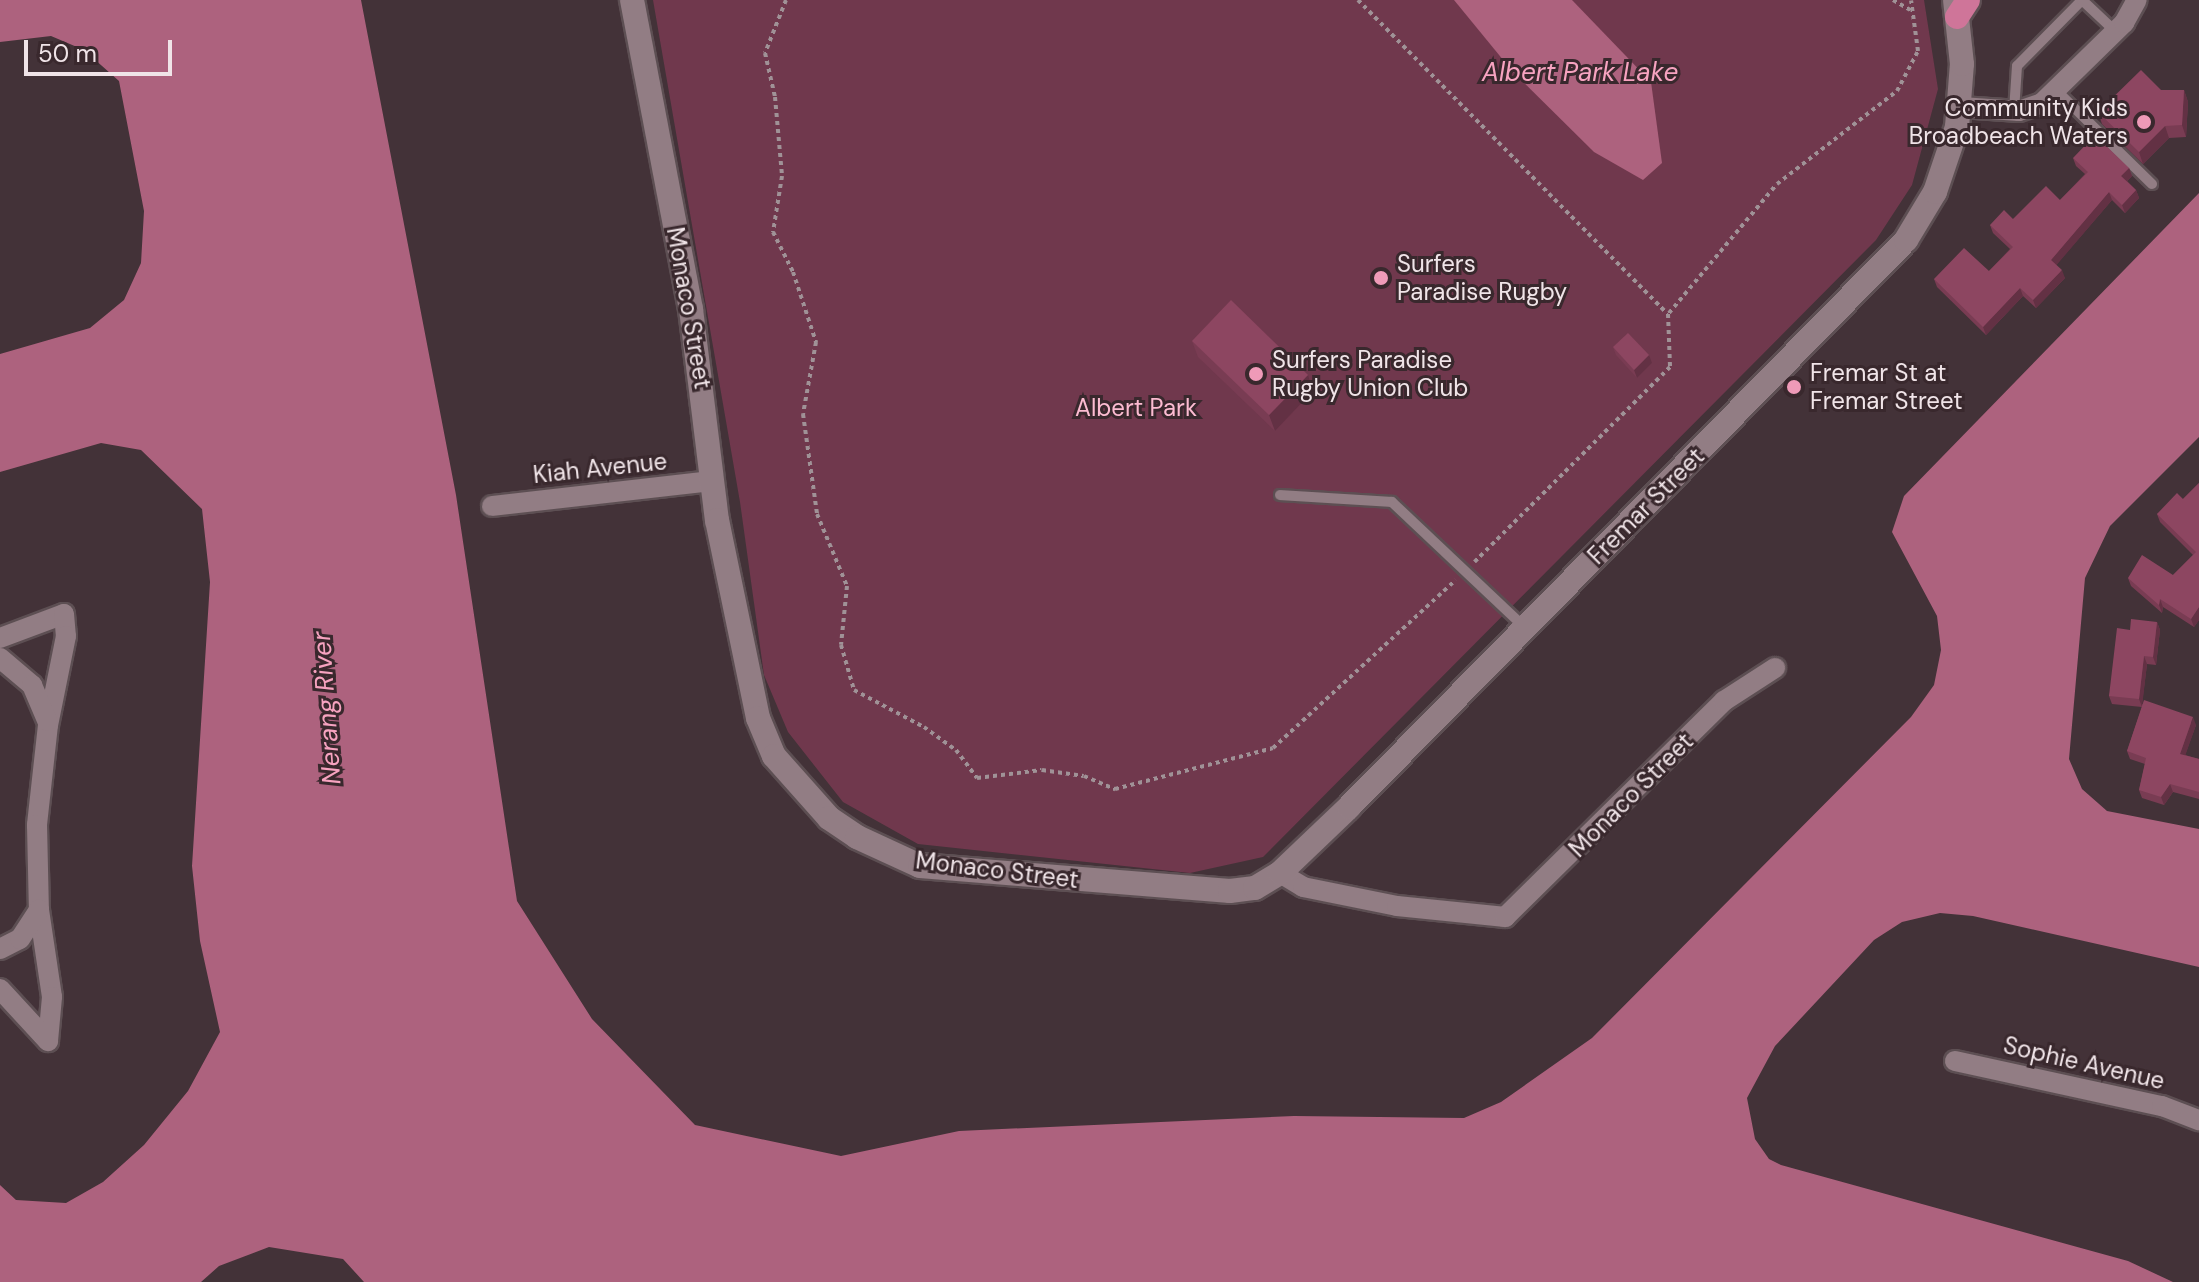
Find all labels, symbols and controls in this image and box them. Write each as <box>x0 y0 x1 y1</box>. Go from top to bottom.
scale bar <box>28 24 176 74</box>
text: 50 m <box>38 38 97 69</box>
water label: Albert Park Lake <box>1482 57 1678 89</box>
place label: Community Kids Broadbeach Waters <box>1909 94 2128 150</box>
marker: Community Kids Broadbeach Waters <box>2135 113 2153 131</box>
street label: Monaco Street <box>661 225 717 391</box>
place label: Surfers Paradise Rugby <box>1397 250 1567 306</box>
marker: Surfers Paradise Rugby <box>1372 269 1390 287</box>
place label: Surfers Paradise Rugby Union Club <box>1272 346 1468 402</box>
place label: Fremar St at Fremar Street <box>1810 359 1963 415</box>
marker: Surfers Paradise Rugby Union Club <box>1247 365 1265 383</box>
marker: Fremar St at Fremar Street <box>1785 378 1803 396</box>
park label: Albert Park <box>1075 394 1197 422</box>
street label: Fremar Street <box>1582 442 1710 570</box>
street label: Kiah Avenue <box>532 447 668 489</box>
water label: Nerang River <box>306 630 348 786</box>
street label: Monaco Street <box>1563 727 1699 863</box>
street label: Monaco Street <box>914 846 1080 894</box>
street label: Sophie Avenue <box>2001 1030 2167 1096</box>

